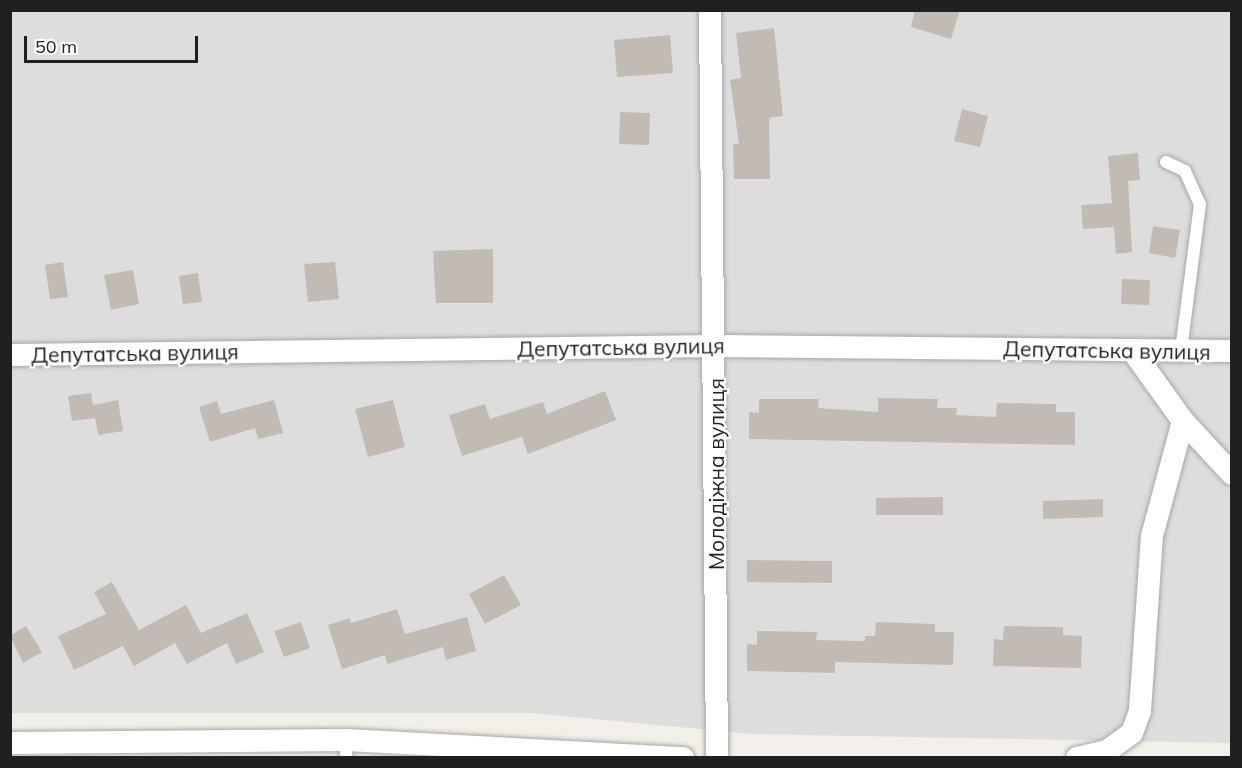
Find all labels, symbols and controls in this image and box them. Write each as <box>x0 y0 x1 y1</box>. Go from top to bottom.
scale bar <box>27 24 201 62</box>
text: 50 m <box>35 35 77 58</box>
street label: Депутатська вулиця <box>517 333 725 361</box>
street label: Депутатська вулиця <box>1003 336 1211 364</box>
street label: Депутатська вулиця <box>31 339 239 367</box>
street label: Молодіжна вулиця <box>703 378 729 570</box>

